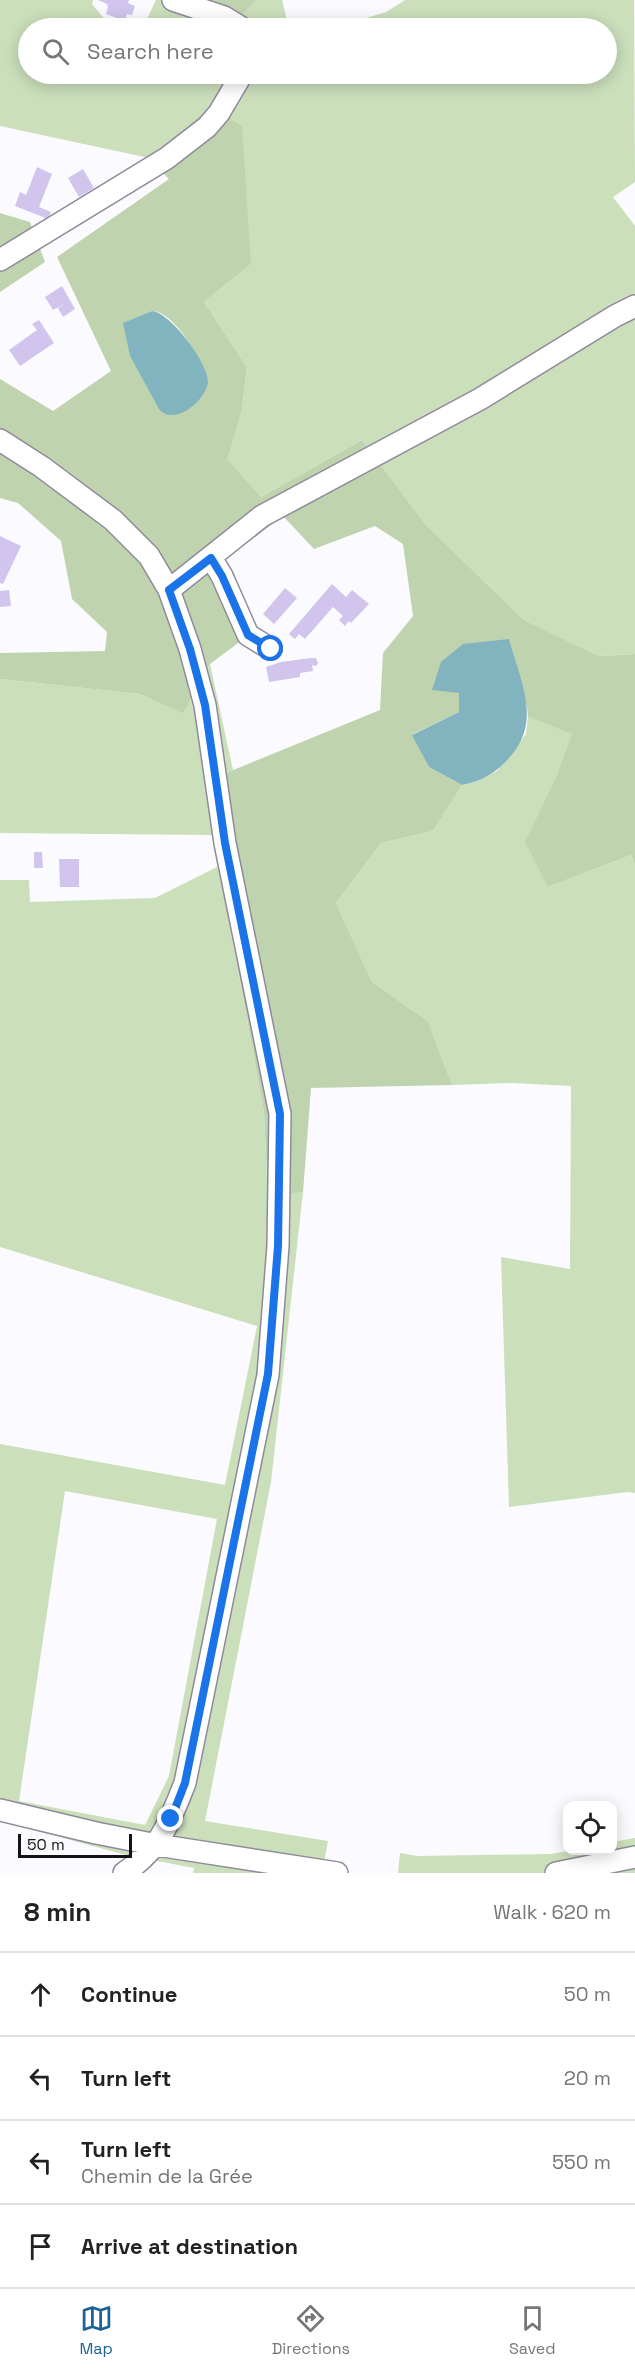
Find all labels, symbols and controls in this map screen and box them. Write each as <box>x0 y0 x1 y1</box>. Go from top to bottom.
search box <box>18 18 617 84</box>
icon: search <box>39 35 72 68</box>
text: Search here <box>87 37 214 65</box>
route start <box>257 635 283 661</box>
map controls <box>563 1801 617 1855</box>
button: locate <box>563 1801 617 1855</box>
route end <box>157 1805 183 1831</box>
scale bar <box>18 1831 132 1858</box>
text: 50 m <box>27 1834 65 1855</box>
text: 8 min <box>24 1895 91 1929</box>
text: Walk · 620 m <box>493 1899 611 1925</box>
icon: ahead <box>24 1978 57 2011</box>
text: Continue <box>81 1980 177 2008</box>
text: 50 m <box>564 1981 611 2007</box>
icon: left <box>24 2062 57 2095</box>
text: Turn left <box>81 2064 171 2092</box>
text: 20 m <box>564 2065 611 2091</box>
text: Turn left <box>81 2135 171 2163</box>
icon: left <box>24 2146 57 2179</box>
text: 550 m <box>552 2149 611 2175</box>
text: Chemin de la Grée <box>81 2163 253 2189</box>
icon: arrive <box>24 2230 57 2263</box>
text: Arrive at destination <box>81 2232 298 2260</box>
tab: Map <box>79 2302 113 2359</box>
tab: Directions <box>272 2302 350 2359</box>
tab: Saved <box>509 2302 556 2359</box>

